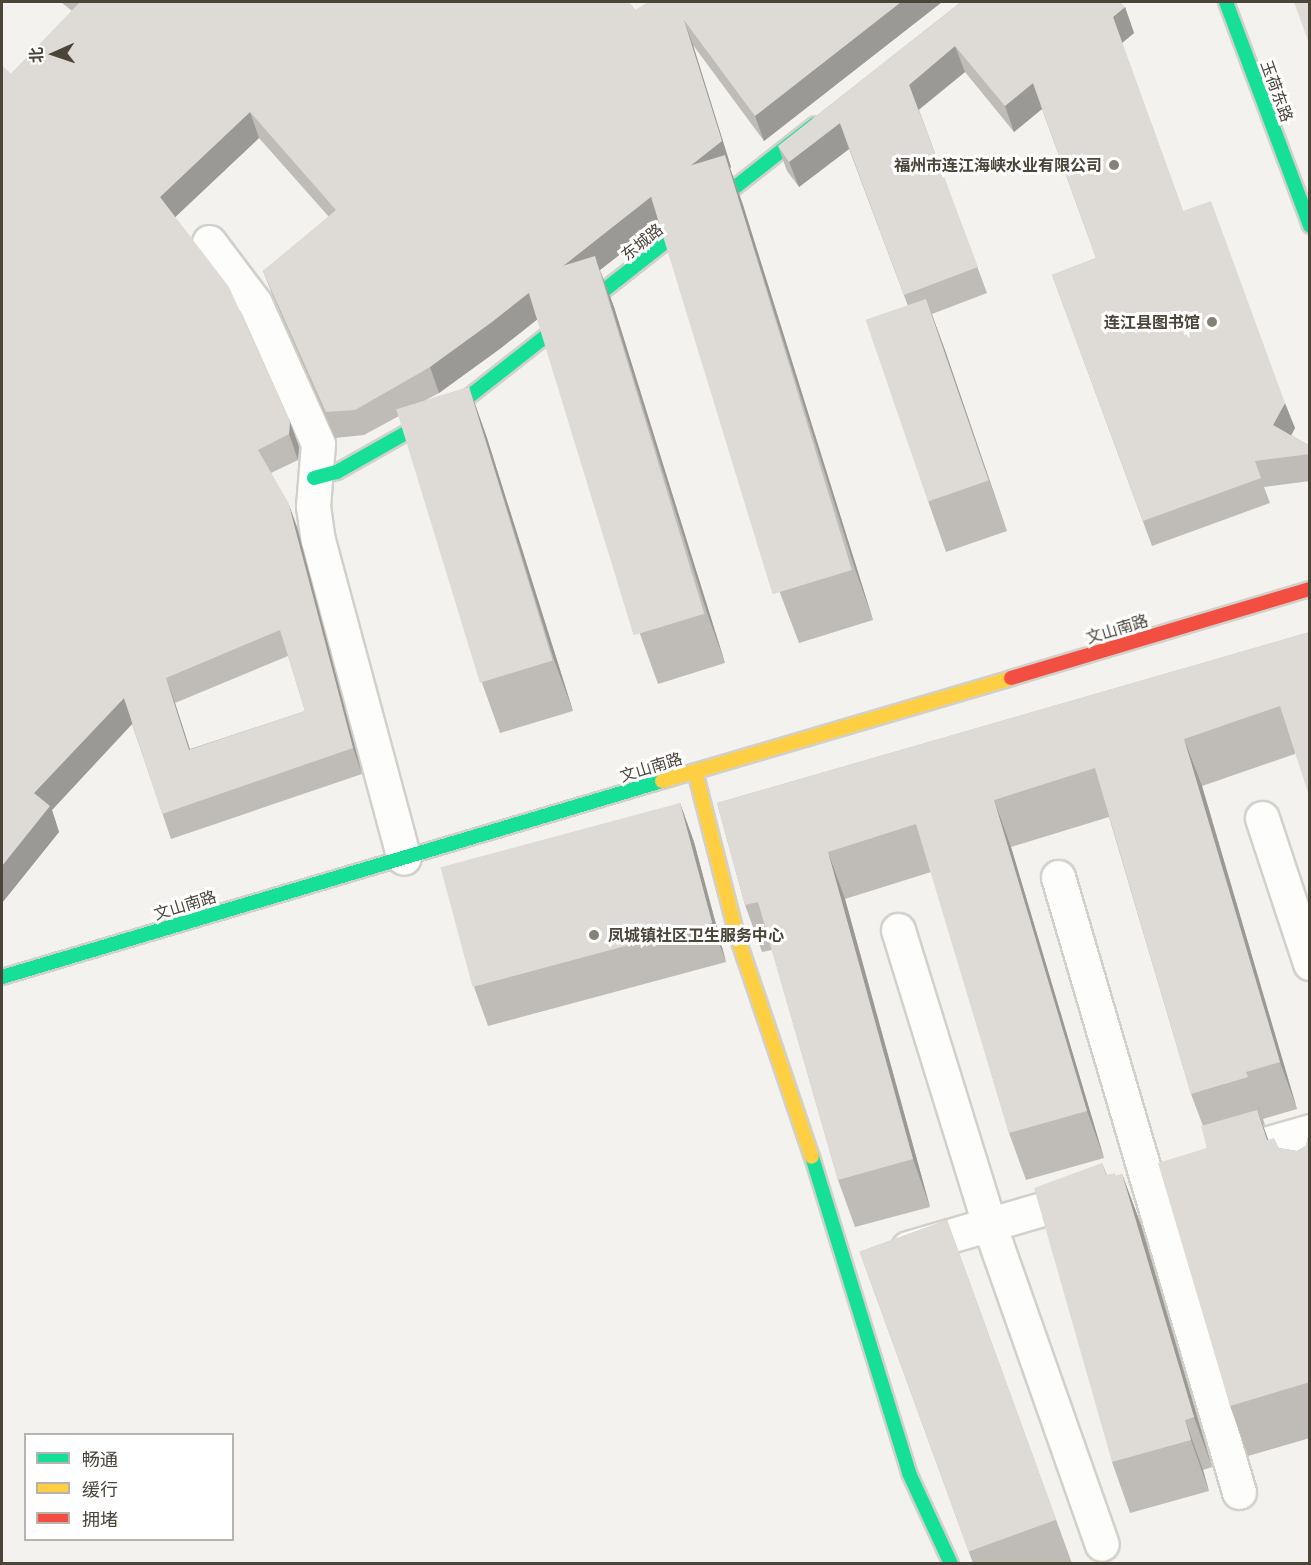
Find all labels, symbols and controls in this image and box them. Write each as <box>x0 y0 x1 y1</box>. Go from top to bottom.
north arrow <box>24 24 84 84</box>
text: 北 <box>26 46 46 63</box>
street label: 玉荷东路 <box>1257 58 1297 124</box>
place label: 福州市连江海峡水业有限公司 <box>894 155 1102 175</box>
marker: 福州市连江海峡水业有限公司 <box>1107 158 1121 172</box>
street label: 东城路 <box>617 219 667 265</box>
place label: 连江县图书馆 <box>1104 312 1200 332</box>
marker: 连江县图书馆 <box>1205 315 1219 329</box>
street label: 文山南路 <box>1084 610 1150 648</box>
street label: 文山南路 <box>618 748 684 786</box>
street label: 文山南路 <box>152 886 218 924</box>
place label: 凤城镇社区卫生服务中心 <box>608 925 784 945</box>
marker: 凤城镇社区卫生服务中心 <box>585 926 603 944</box>
legend <box>24 1433 234 1541</box>
text: 畅通 <box>82 1448 118 1471</box>
text: 缓行 <box>82 1478 118 1501</box>
text: 拥堵 <box>82 1508 118 1531</box>

